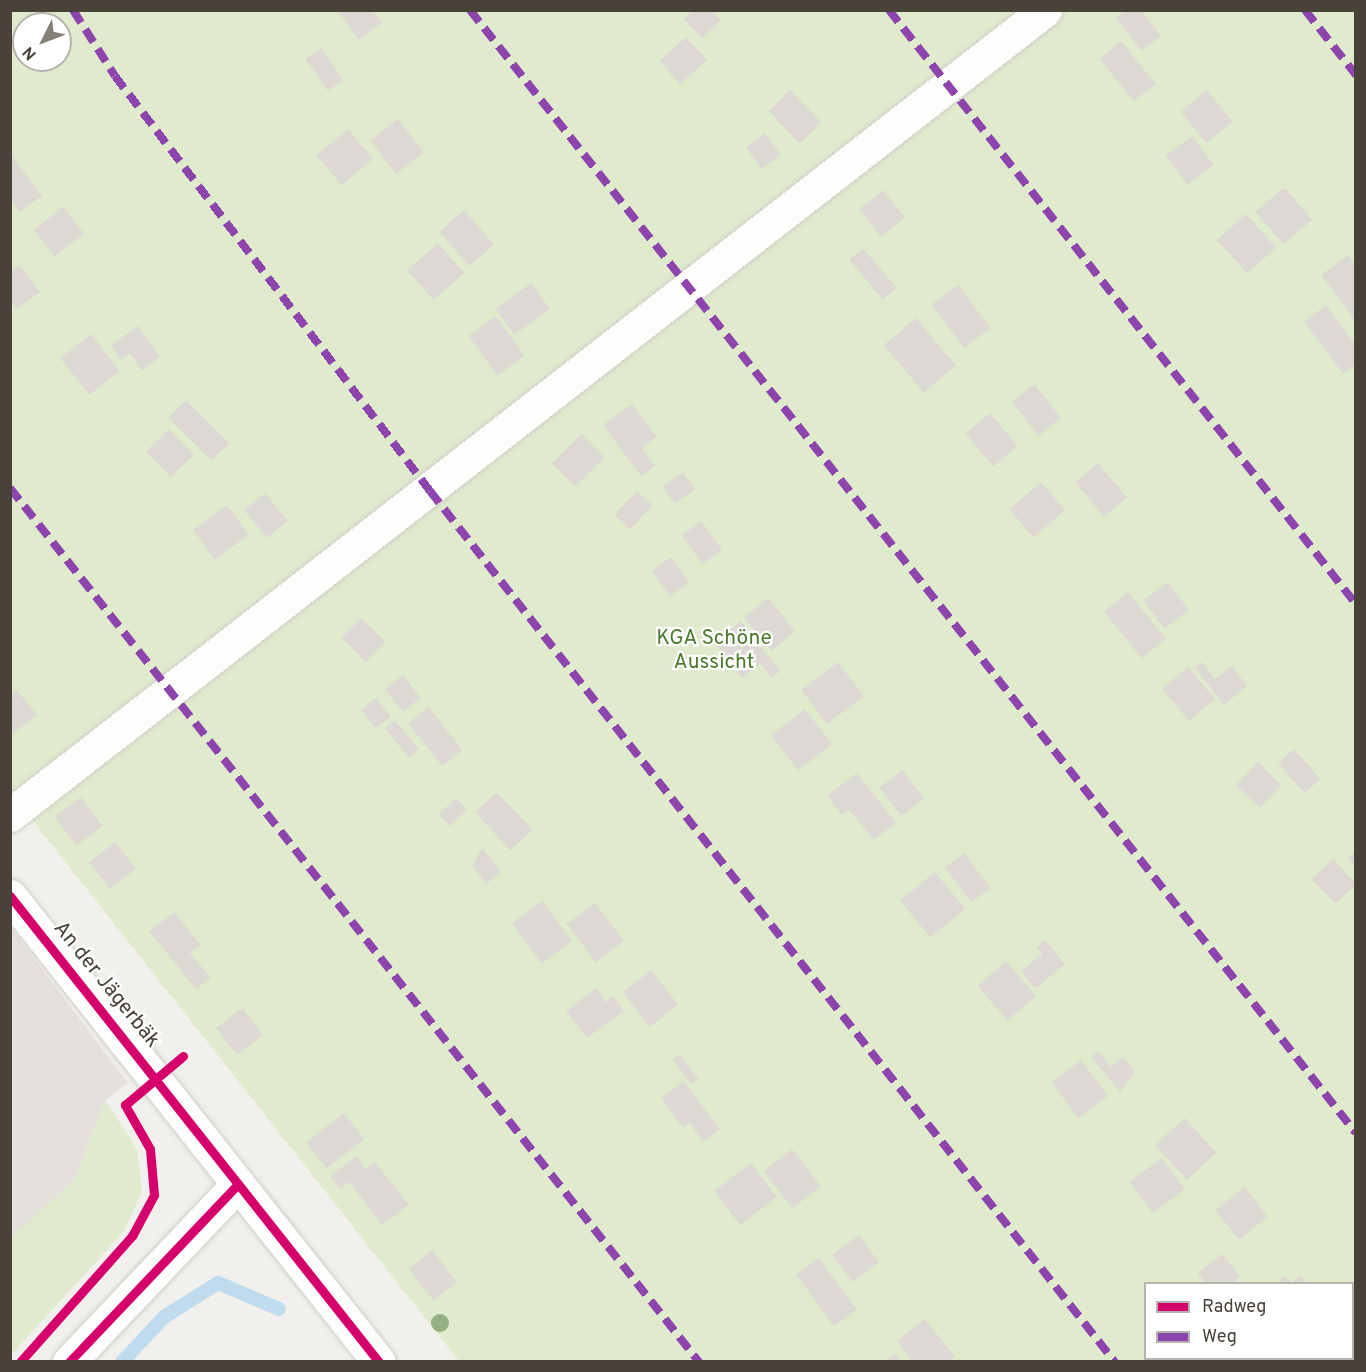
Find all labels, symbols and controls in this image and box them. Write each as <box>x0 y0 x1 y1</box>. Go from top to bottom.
north arrow <box>12 12 72 72</box>
text: N <box>19 42 41 64</box>
park label: KGA Schöne Aussicht <box>656 626 772 676</box>
street label: An der Jägerbäk <box>47 917 165 1053</box>
legend <box>1144 1282 1354 1360</box>
text: Radweg <box>1202 1296 1266 1319</box>
text: Weg <box>1202 1326 1237 1349</box>

